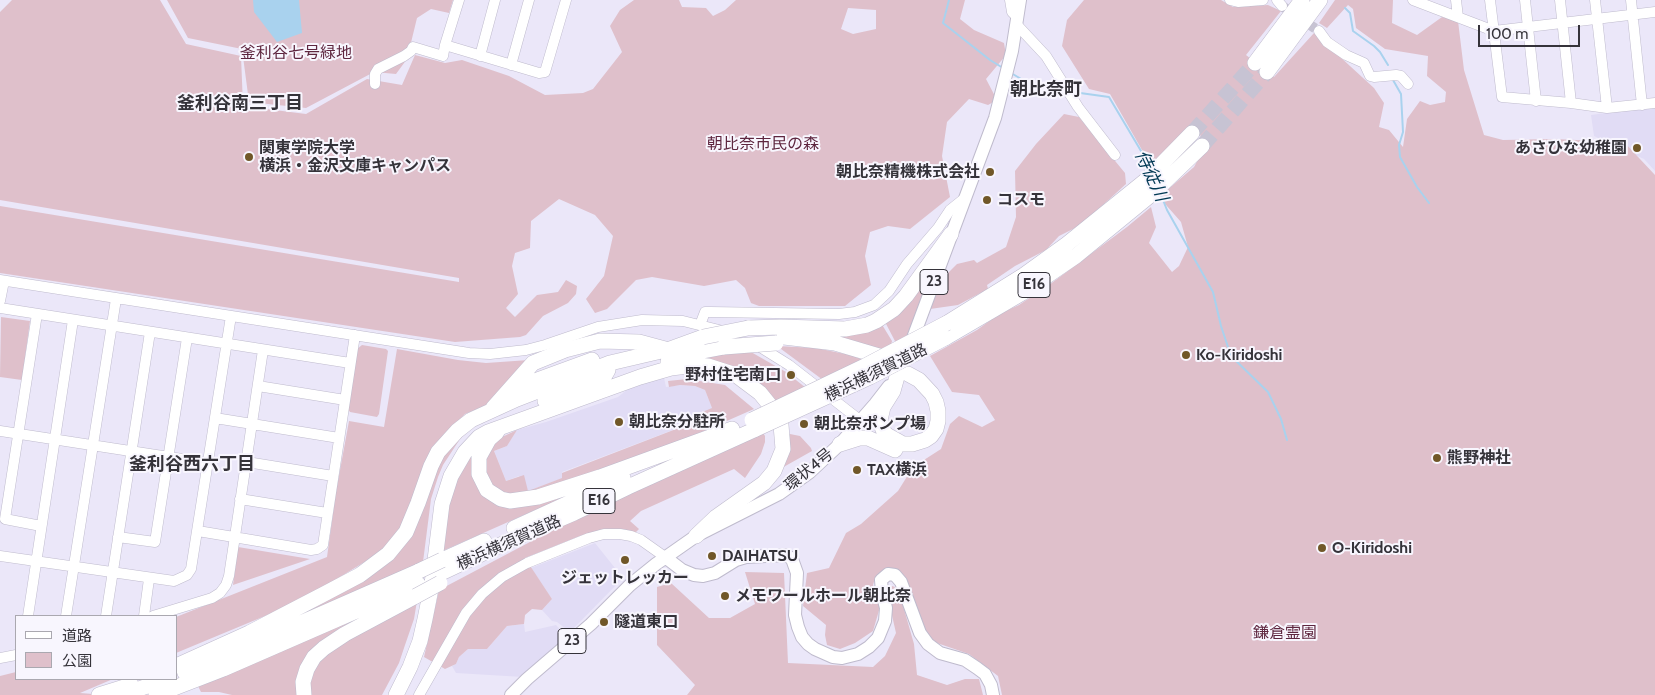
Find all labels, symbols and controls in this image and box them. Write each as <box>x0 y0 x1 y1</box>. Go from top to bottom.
scale bar <box>1480 15 1582 47</box>
text: 100 m <box>1486 25 1528 43</box>
park label: 釜利谷七号緑地 <box>240 43 352 63</box>
district label: 朝比奈町 <box>1010 79 1082 101</box>
district label: 釜利谷南三丁目 <box>177 93 303 115</box>
park label: 朝比奈市民の森 <box>707 134 819 154</box>
place label: 関東学院大学 横浜・金沢文庫キャンパス <box>259 138 451 176</box>
place label: あさひな幼稚園 <box>1515 138 1627 158</box>
marker: あさひな幼稚園 <box>1631 142 1643 154</box>
water label: 侍従川 <box>1130 147 1172 205</box>
marker: 関東学院大学 横浜・金沢文庫キャンパス <box>243 151 255 163</box>
place label: 朝比奈精機株式会社 <box>836 162 980 182</box>
marker: 朝比奈精機株式会社 <box>984 166 996 178</box>
place label: コスモ <box>997 190 1045 210</box>
marker: コスモ <box>981 194 993 206</box>
road number: 23 <box>920 270 948 294</box>
road number: E16 <box>1018 272 1050 298</box>
street label: 横浜横須賀道路 <box>821 340 931 406</box>
place label: Ko-Kiridoshi <box>1196 345 1282 365</box>
marker: Ko-Kiridoshi <box>1180 349 1192 361</box>
place label: 野村住宅南口 <box>685 365 781 385</box>
marker: 野村住宅南口 <box>785 369 797 381</box>
place label: 朝比奈分駐所 <box>629 412 725 432</box>
place label: 朝比奈ポンプ場 <box>814 414 926 434</box>
marker: 朝比奈分駐所 <box>613 416 625 428</box>
marker: 朝比奈ポンプ場 <box>798 418 810 430</box>
street label: 環状4号 <box>781 445 837 495</box>
place label: 熊野神社 <box>1447 448 1511 468</box>
marker: 熊野神社 <box>1431 452 1443 464</box>
district label: 釜利谷西六丁目 <box>129 454 255 476</box>
place label: TAX横浜 <box>867 460 927 480</box>
marker: TAX横浜 <box>851 464 863 476</box>
road number: E16 <box>583 488 615 514</box>
street label: 横浜横須賀道路 <box>454 511 564 575</box>
place label: O-Kiridoshi <box>1332 538 1412 558</box>
marker: O-Kiridoshi <box>1316 542 1328 554</box>
place label: DAIHATSU <box>722 546 798 566</box>
marker: DAIHATSU <box>706 550 718 562</box>
marker: ジェットレッカー <box>619 554 631 566</box>
place label: ジェットレッカー <box>561 568 689 588</box>
place label: メモワールホール朝比奈 <box>735 586 911 606</box>
marker: メモワールホール朝比奈 <box>719 590 731 602</box>
place label: 隧道東口 <box>614 612 678 632</box>
legend <box>15 615 178 680</box>
marker: 隧道東口 <box>598 616 610 628</box>
park label: 鎌倉霊園 <box>1253 623 1317 643</box>
text: 道路 <box>62 627 92 645</box>
road number: 23 <box>558 628 586 654</box>
text: 公園 <box>62 652 92 670</box>

